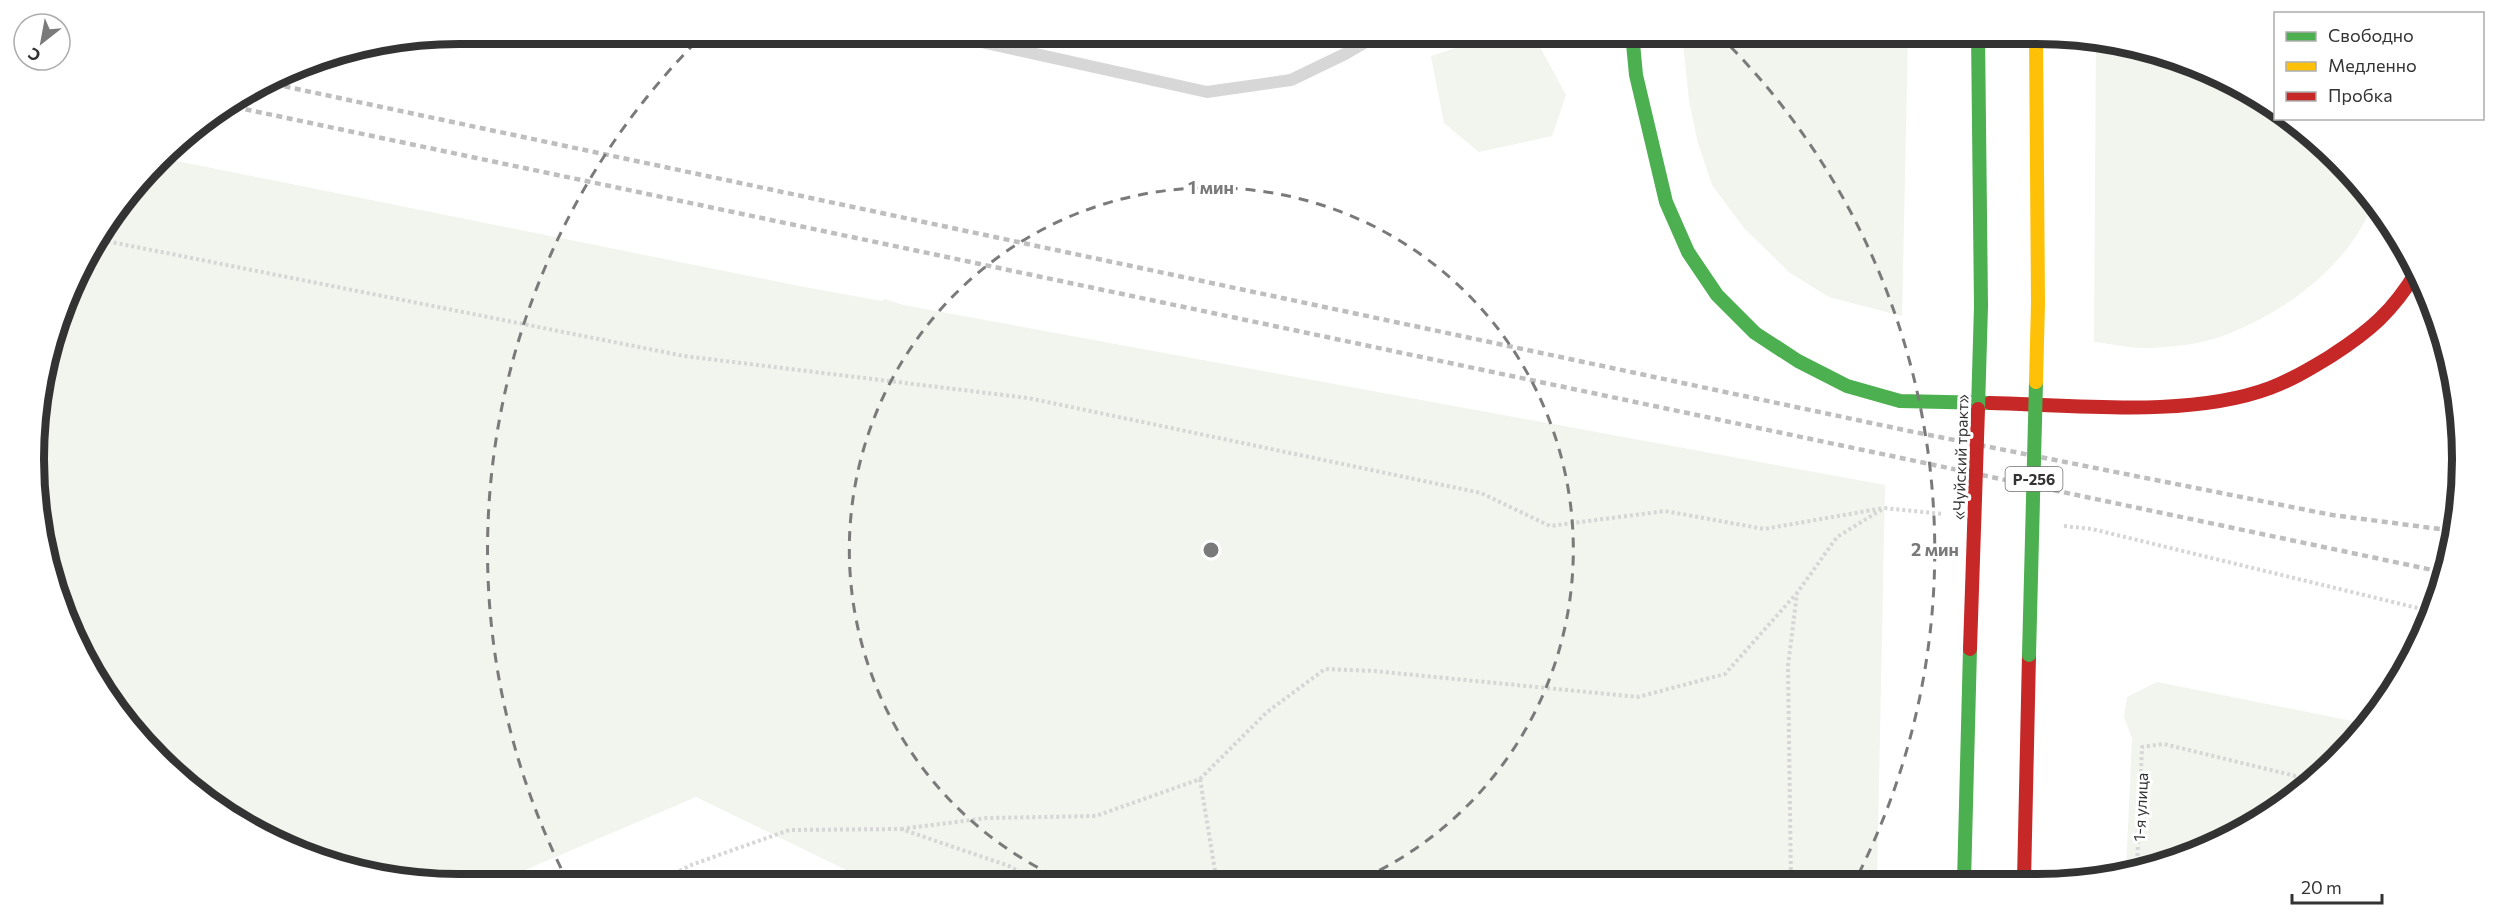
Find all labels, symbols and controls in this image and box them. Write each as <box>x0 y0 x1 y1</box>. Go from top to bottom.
north arrow <box>12 12 72 72</box>
legend <box>2274 12 2484 120</box>
text: Свободно <box>2328 24 2414 46</box>
text: С <box>24 44 44 66</box>
text: Медленно <box>2328 54 2417 76</box>
text: Пробка <box>2328 84 2393 106</box>
text: 1 мин <box>1188 176 1234 198</box>
street label: «Чуйский тракт» <box>1948 394 1972 520</box>
road number: Р-256 <box>2006 467 2062 491</box>
text: 2 мин <box>1911 538 1959 560</box>
centre of rings <box>1201 540 1221 560</box>
street label: 1-я улица <box>2129 772 2151 842</box>
scale bar <box>2292 867 2382 905</box>
text: 20 m <box>2301 876 2342 898</box>

